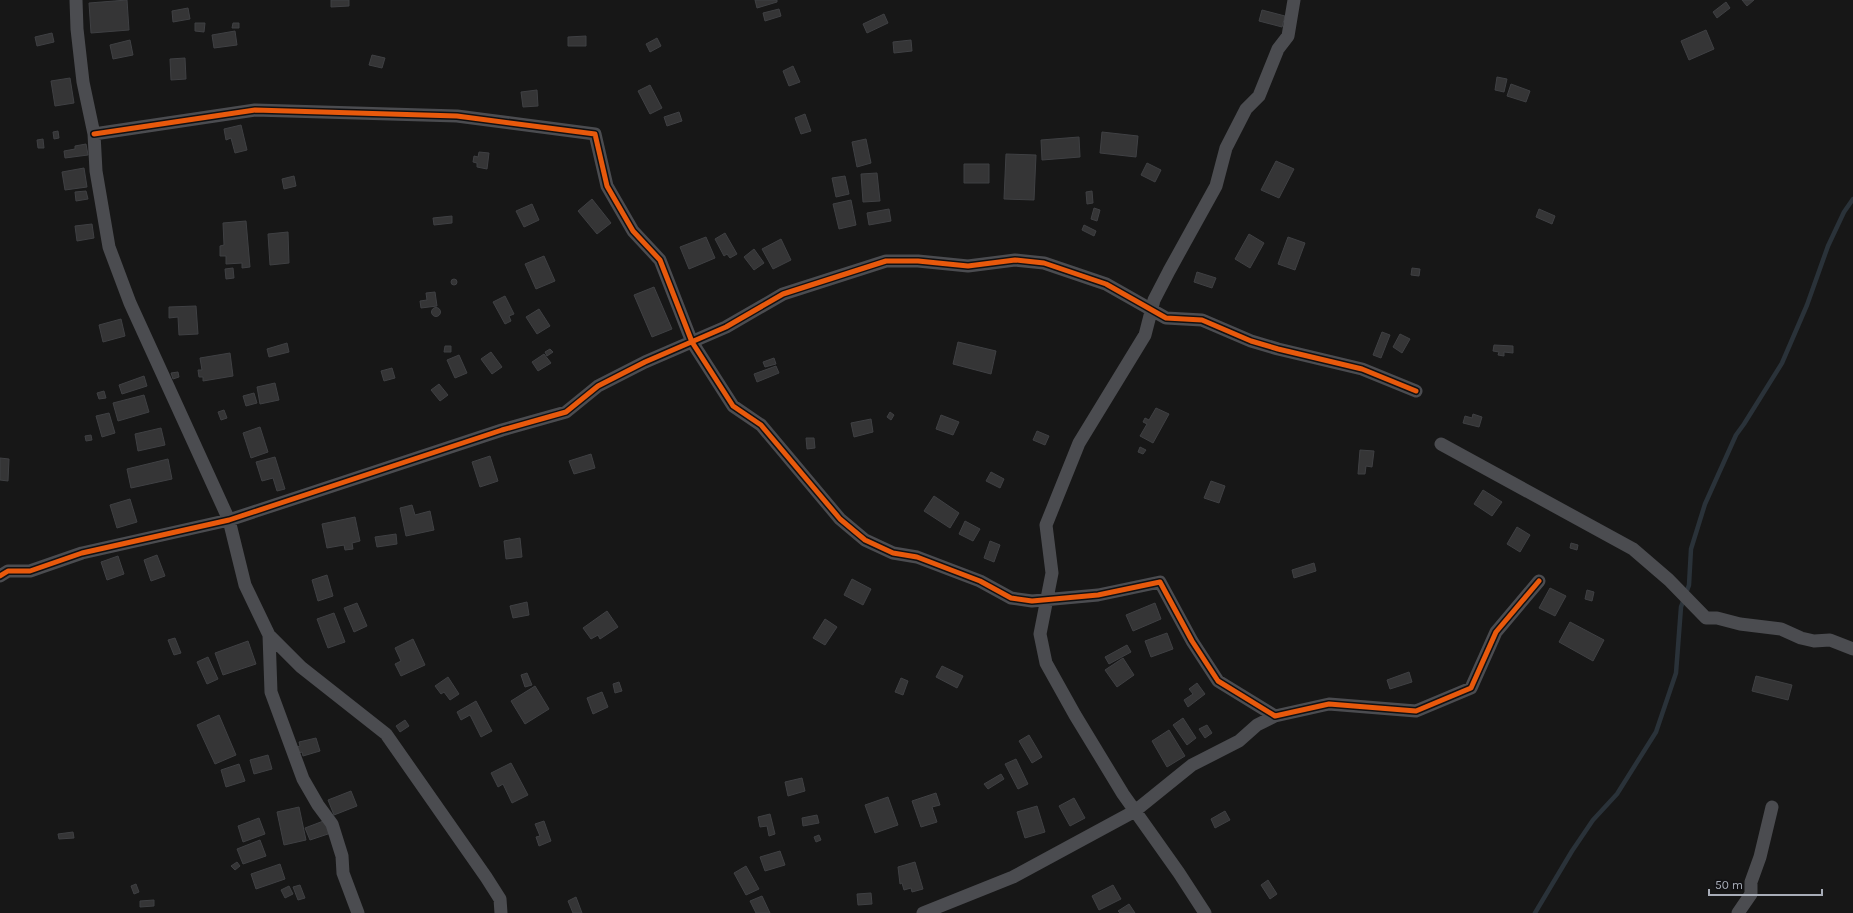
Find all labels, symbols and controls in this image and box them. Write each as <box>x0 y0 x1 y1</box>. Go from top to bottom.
scale bar <box>1709 871 1822 897</box>
text: 50 m <box>1715 878 1743 892</box>

